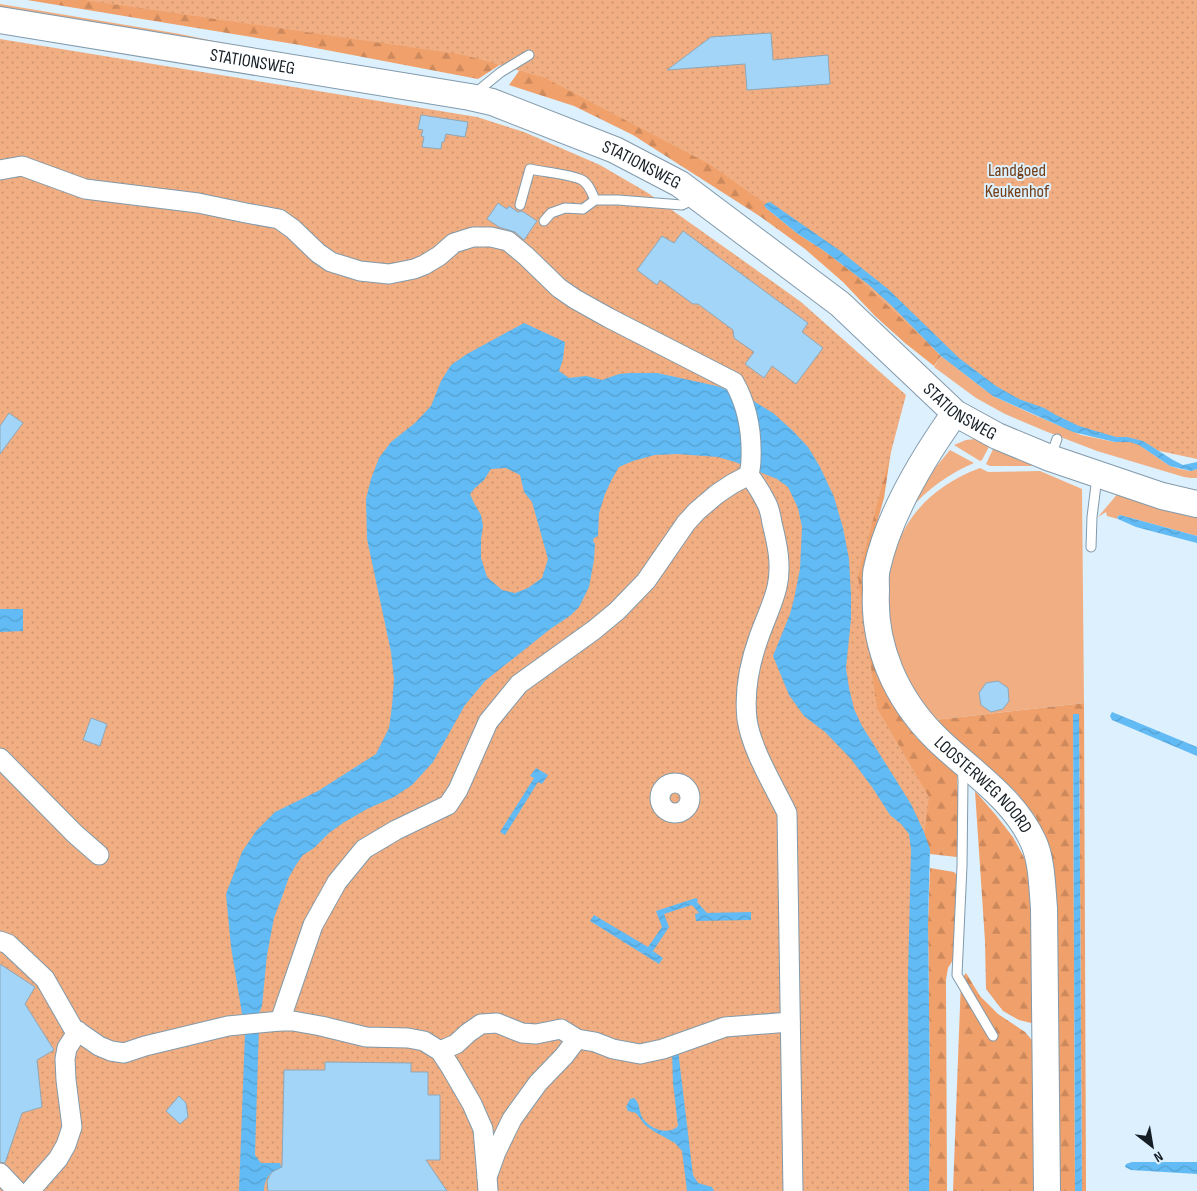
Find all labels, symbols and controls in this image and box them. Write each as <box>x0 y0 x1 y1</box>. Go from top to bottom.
street label: STATIONSWEG <box>209 44 297 79</box>
street label: STATIONSWEG <box>599 136 685 193</box>
park label: Landgoed Keukenhof <box>985 160 1050 202</box>
street label: STATIONSWEG <box>919 378 1001 444</box>
street label: LOOSTERWEG NOORD <box>930 732 1037 837</box>
north arrow <box>1127 1121 1177 1171</box>
text: N <box>1151 1148 1166 1166</box>

